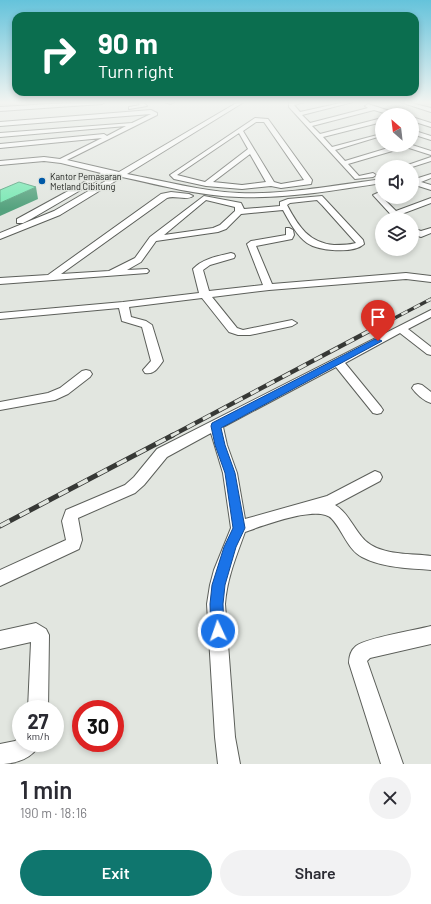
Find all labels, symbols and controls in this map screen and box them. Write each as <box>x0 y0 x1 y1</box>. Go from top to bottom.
text: 90 m <box>98 26 158 60</box>
icon: right <box>32 28 84 80</box>
text: Turn right <box>98 60 174 82</box>
north arrow <box>375 108 419 152</box>
map controls <box>375 108 419 256</box>
button: sound <box>375 160 419 204</box>
place label: Kantor Pemasaran Metland Cibitung <box>50 171 122 192</box>
marker: Kantor Pemasaran Metland Cibitung <box>37 176 47 186</box>
button: layers <box>375 212 419 256</box>
pin <box>361 300 395 341</box>
icon: arrive <box>367 306 389 328</box>
position arrow <box>197 610 239 652</box>
speed limit sign: 30 <box>72 700 124 752</box>
text: 27 <box>27 709 49 733</box>
text: km/h <box>27 730 49 742</box>
text: 1 min <box>20 775 72 804</box>
button: close <box>369 777 411 819</box>
text: 190 m · 18:16 <box>20 805 87 821</box>
button: Exit <box>20 850 212 896</box>
button: Share <box>220 850 411 896</box>

